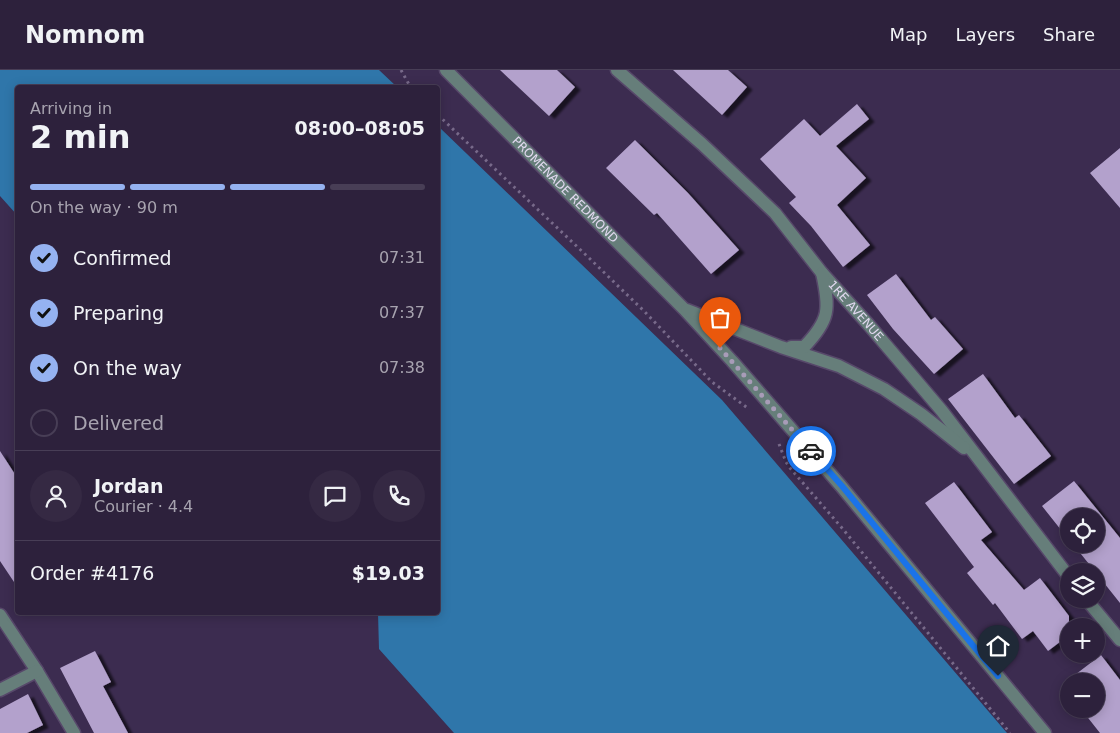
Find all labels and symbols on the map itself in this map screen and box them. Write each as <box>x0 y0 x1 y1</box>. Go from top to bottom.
street label: PROMENADE REDMOND <box>509 134 621 246</box>
street label: 1RE AVENUE <box>825 278 886 344</box>
pin <box>699 297 741 348</box>
courier <box>786 426 836 476</box>
pin <box>977 625 1019 676</box>

